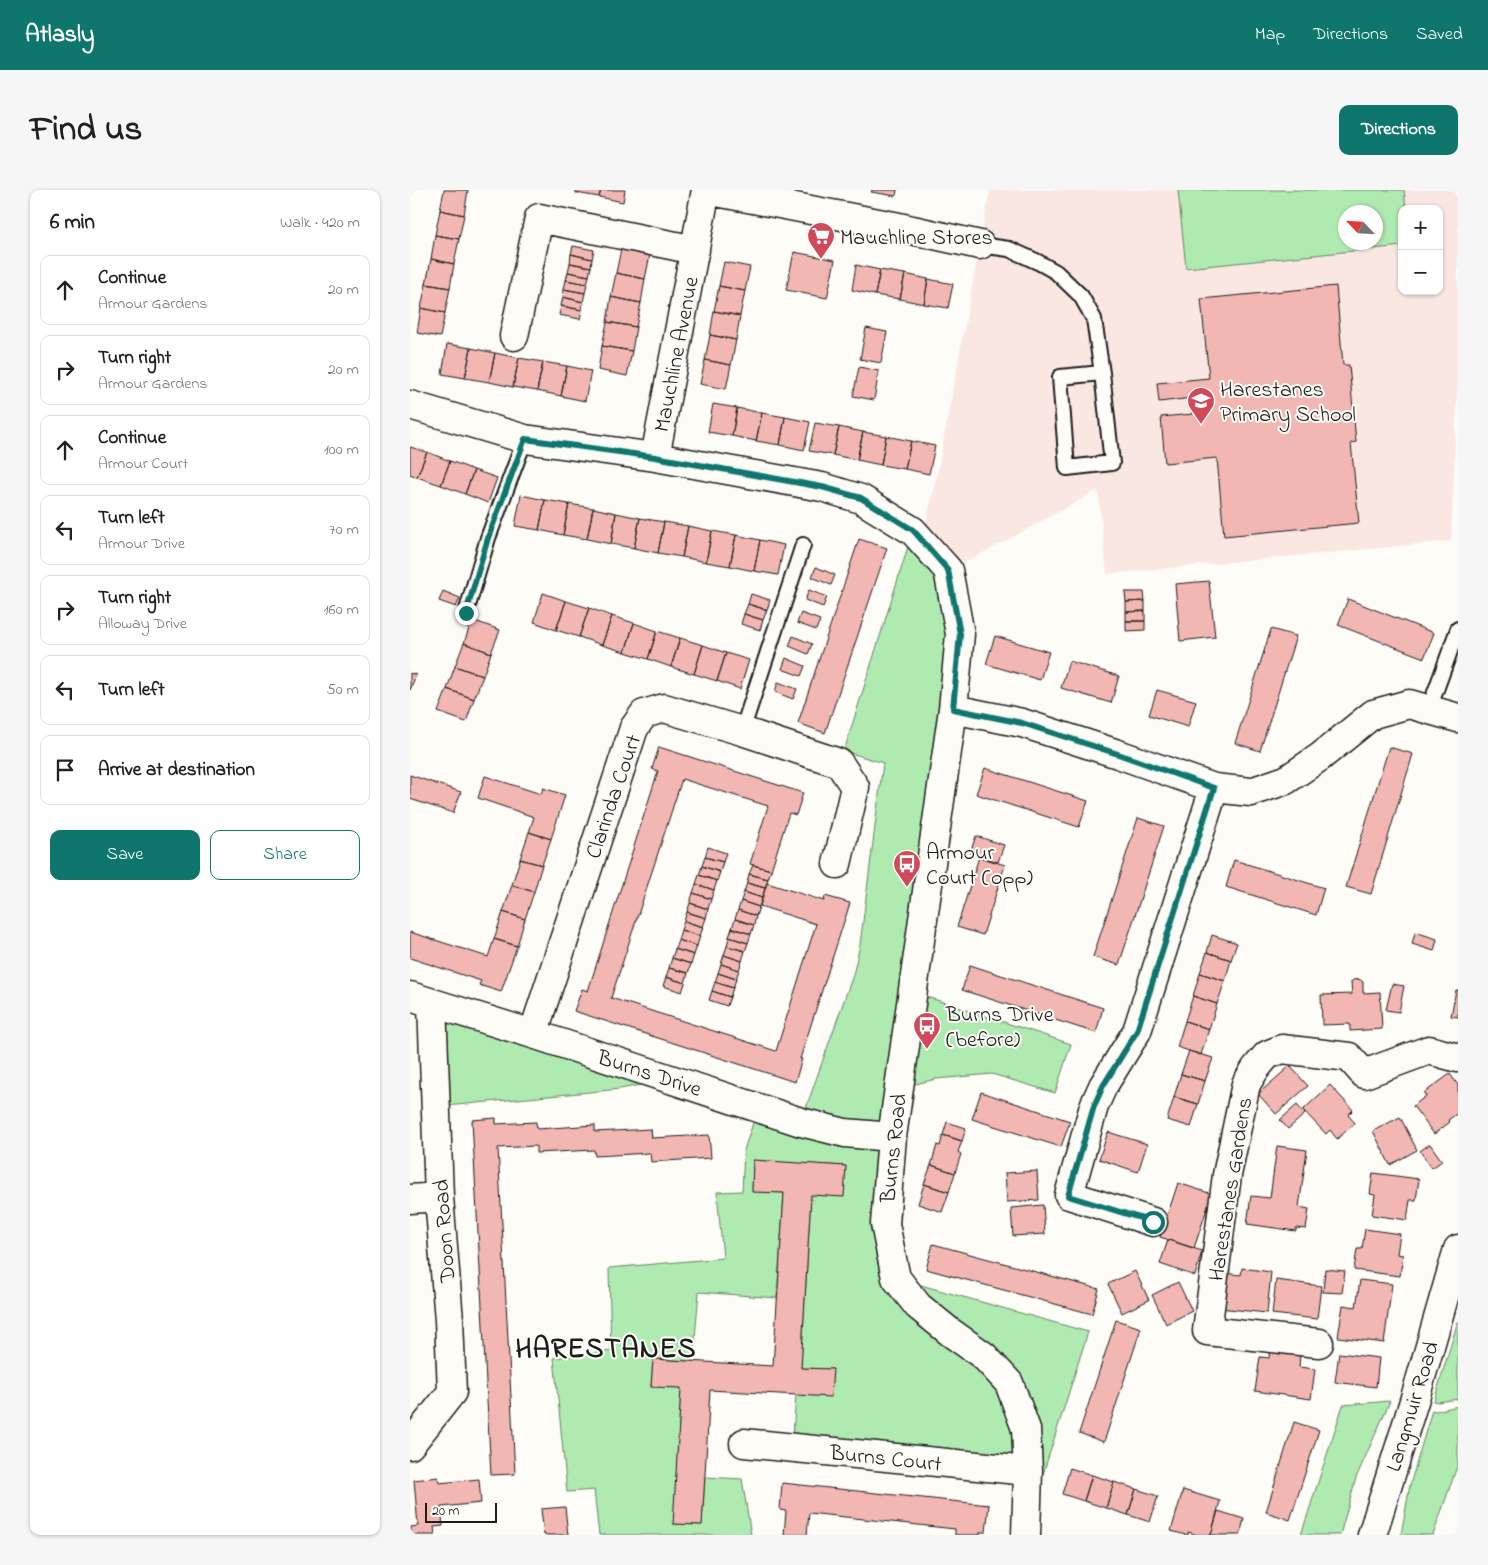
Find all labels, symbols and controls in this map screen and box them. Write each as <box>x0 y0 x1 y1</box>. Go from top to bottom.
text: Atlasly <box>25 18 94 53</box>
text: Map <box>1255 22 1285 48</box>
text: Directions <box>1313 22 1388 48</box>
text: Saved <box>1416 22 1463 48</box>
text: Find us <box>30 105 142 156</box>
button: Directions <box>1339 105 1458 155</box>
north arrow <box>1338 205 1383 250</box>
map controls <box>1398 205 1443 295</box>
button: + <box>1398 205 1443 250</box>
text: 6 min <box>50 208 95 238</box>
text: Walk · 420 m <box>280 211 360 235</box>
supermarket icon: Mauchline Stores <box>806 221 836 260</box>
place label: Mauchline Stores <box>840 223 993 255</box>
button: − <box>1398 250 1443 295</box>
text: Continue <box>98 265 166 292</box>
street label: Mauchline Avenue <box>647 274 709 435</box>
icon: ahead <box>51 276 79 304</box>
text: 20 m <box>328 278 359 302</box>
text: Armour Gardens <box>98 292 207 316</box>
text: Turn right <box>98 345 171 372</box>
icon: right <box>51 356 79 384</box>
text: 20 m <box>328 358 359 382</box>
text: Armour Gardens <box>98 372 207 396</box>
place label: Harestanes Primary School <box>1220 375 1356 433</box>
school or university icon: Harestanes Primary School <box>1186 386 1216 425</box>
text: Continue <box>98 425 166 452</box>
icon: ahead <box>51 436 79 464</box>
text: 100 m <box>324 438 359 462</box>
text: Armour Court <box>98 452 188 476</box>
text: Turn left <box>98 505 165 532</box>
icon: left <box>51 516 79 544</box>
text: 70 m <box>329 518 359 542</box>
text: Armour Drive <box>98 532 185 556</box>
text: Turn right <box>98 585 171 612</box>
icon: right <box>51 596 79 624</box>
text: 160 m <box>324 598 359 622</box>
route end <box>455 602 478 625</box>
text: Alloway Drive <box>98 612 187 636</box>
icon: left <box>51 676 79 704</box>
text: Turn left <box>98 677 165 704</box>
text: 50 m <box>327 678 359 702</box>
street label: Clarinda Court <box>579 730 651 863</box>
icon: arrive <box>51 756 79 784</box>
text: Arrive at destination <box>98 757 255 784</box>
button: Save <box>50 830 200 880</box>
button: Share <box>210 830 360 880</box>
place label: Armour Court (opp) <box>926 838 1033 895</box>
bus stop icon: Armour Court (opp) <box>892 849 922 888</box>
place label: Burns Drive (before) <box>945 1000 1054 1057</box>
bus stop icon: Burns Drive (before) <box>912 1011 942 1050</box>
street label: Burns Drive <box>592 1043 705 1107</box>
street label: Burns Road <box>873 1092 917 1205</box>
street label: Harestanes Gardens <box>1202 1095 1262 1284</box>
street label: Doon Road <box>426 1178 466 1284</box>
route start <box>1142 1211 1165 1234</box>
district label: HARESTANES <box>515 1330 697 1371</box>
street label: Langmuir Road <box>1379 1338 1450 1476</box>
street label: Burns Court <box>827 1438 944 1482</box>
scale bar <box>425 1500 498 1523</box>
text: 20 m <box>432 1501 459 1522</box>

